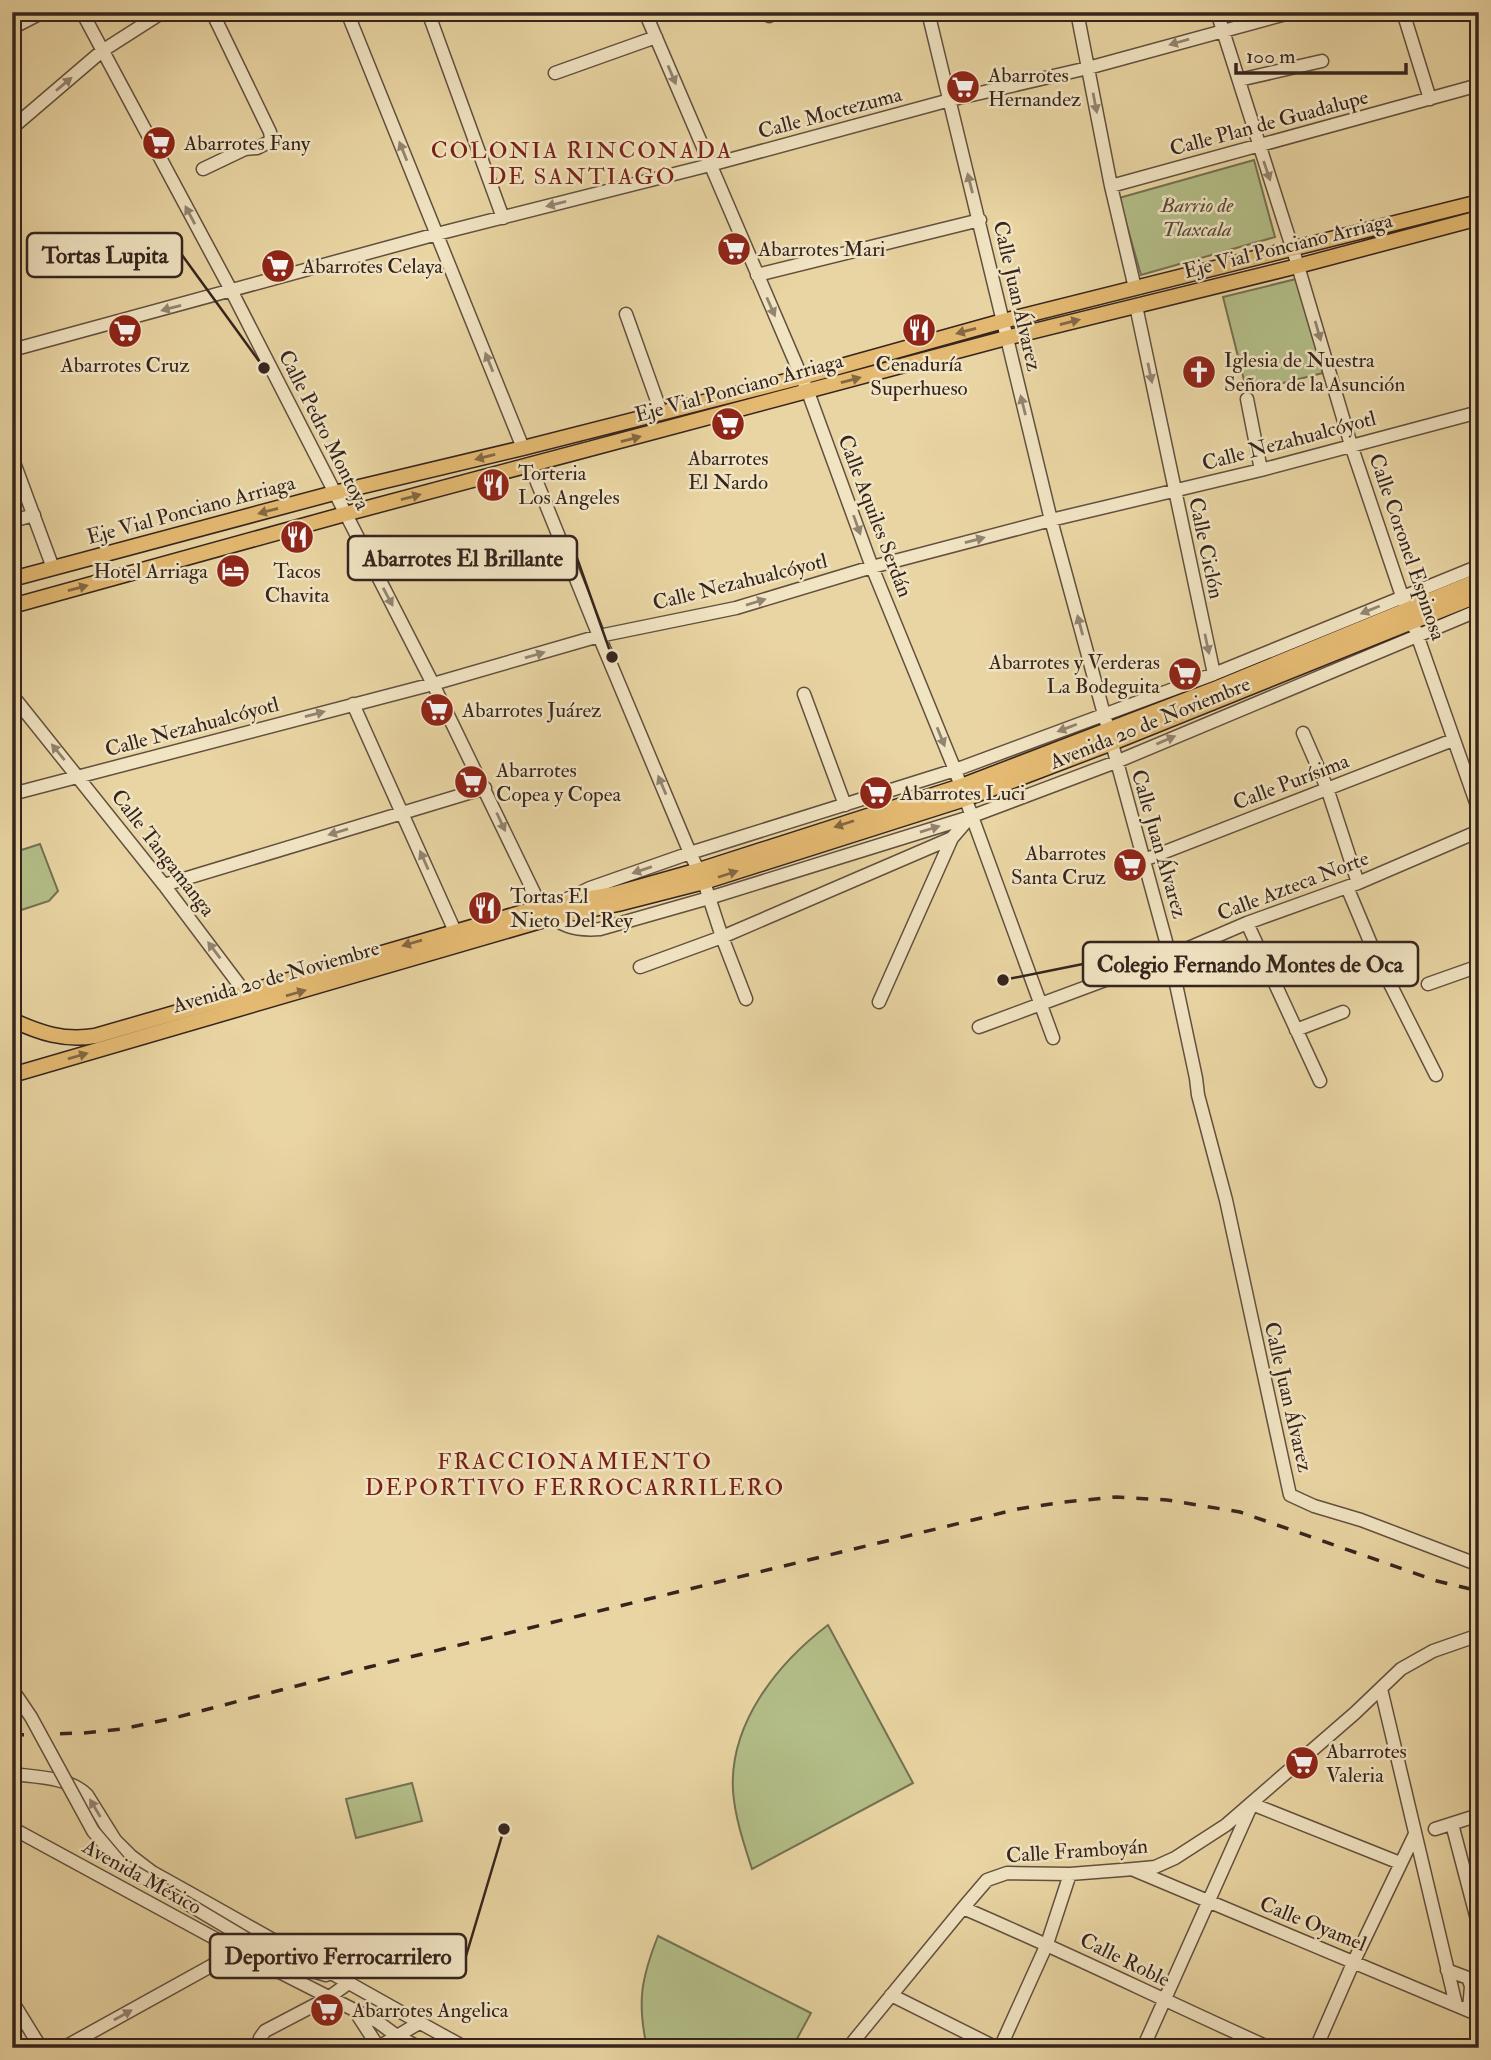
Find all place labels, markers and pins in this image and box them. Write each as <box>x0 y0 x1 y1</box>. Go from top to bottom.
place label: Abarrotes Hernandez <box>987 62 1081 113</box>
supermarket icon: Abarrotes Hernandez <box>944 68 982 106</box>
supermarket icon: Abarrotes Fany <box>140 124 178 162</box>
place label: Abarrotes Fany <box>183 130 311 157</box>
supermarket icon: Abarrotes Mari <box>715 230 753 268</box>
callout: Tortas Lupita <box>27 233 182 277</box>
place label: Abarrotes Mari <box>757 236 886 263</box>
supermarket icon: Abarrotes Celaya <box>259 247 297 285</box>
place label: Abarrotes Celaya <box>301 253 443 280</box>
restaurant icon: Cenaduría Superhueso <box>900 311 938 349</box>
supermarket icon: Abarrotes Cruz <box>106 312 144 350</box>
place label: Iglesia de Nuestra Señora de la Asunción <box>1224 347 1405 398</box>
place label: Cenaduría Superhueso <box>870 351 968 402</box>
place label: Abarrotes Cruz <box>59 352 190 379</box>
church icon: Iglesia de Nuestra Señora de la Asunción <box>1180 353 1218 391</box>
supermarket icon: Abarrotes El Nardo <box>709 405 747 443</box>
place label: Abarrotes El Nardo <box>687 445 768 496</box>
place label: Torteria Los Angeles <box>518 460 620 511</box>
restaurant icon: Torteria Los Angeles <box>474 466 512 504</box>
restaurant icon: Tacos Chavita <box>278 518 316 556</box>
callout: Abarrotes El Brillante <box>348 536 577 580</box>
hotel icon: Hotel Arriaga <box>214 552 252 590</box>
place label: Hotel Arriaga <box>93 558 208 585</box>
place label: Tacos Chavita <box>265 558 330 609</box>
place label: Abarrotes y Verderas La Bodeguita <box>988 649 1160 700</box>
supermarket icon: Abarrotes y Verderas La Bodeguita <box>1166 655 1204 693</box>
supermarket icon: Abarrotes Juárez <box>418 691 456 729</box>
place label: Abarrotes Juárez <box>461 697 601 724</box>
place label: Abarrotes Copea y Copea <box>495 757 621 808</box>
supermarket icon: Abarrotes Copea y Copea <box>452 763 490 801</box>
supermarket icon: Abarrotes Luci <box>857 774 895 812</box>
place label: Abarrotes Luci <box>899 780 1026 807</box>
place label: Abarrotes Santa Cruz <box>1011 840 1106 891</box>
supermarket icon: Abarrotes Santa Cruz <box>1111 846 1149 884</box>
place label: Tortas El Nieto Del Rey <box>510 883 634 934</box>
restaurant icon: Tortas El Nieto Del Rey <box>466 889 504 927</box>
callout: Colegio Fernando Montes de Oca <box>1083 942 1418 986</box>
place label: Abarrotes Valeria <box>1325 1738 1407 1789</box>
supermarket icon: Abarrotes Valeria <box>1283 1744 1321 1782</box>
callout: Deportivo Ferrocarrilero <box>210 1934 466 1978</box>
supermarket icon: Abarrotes Angelica <box>308 1991 346 2029</box>
place label: Abarrotes Angelica <box>351 1997 509 2024</box>

